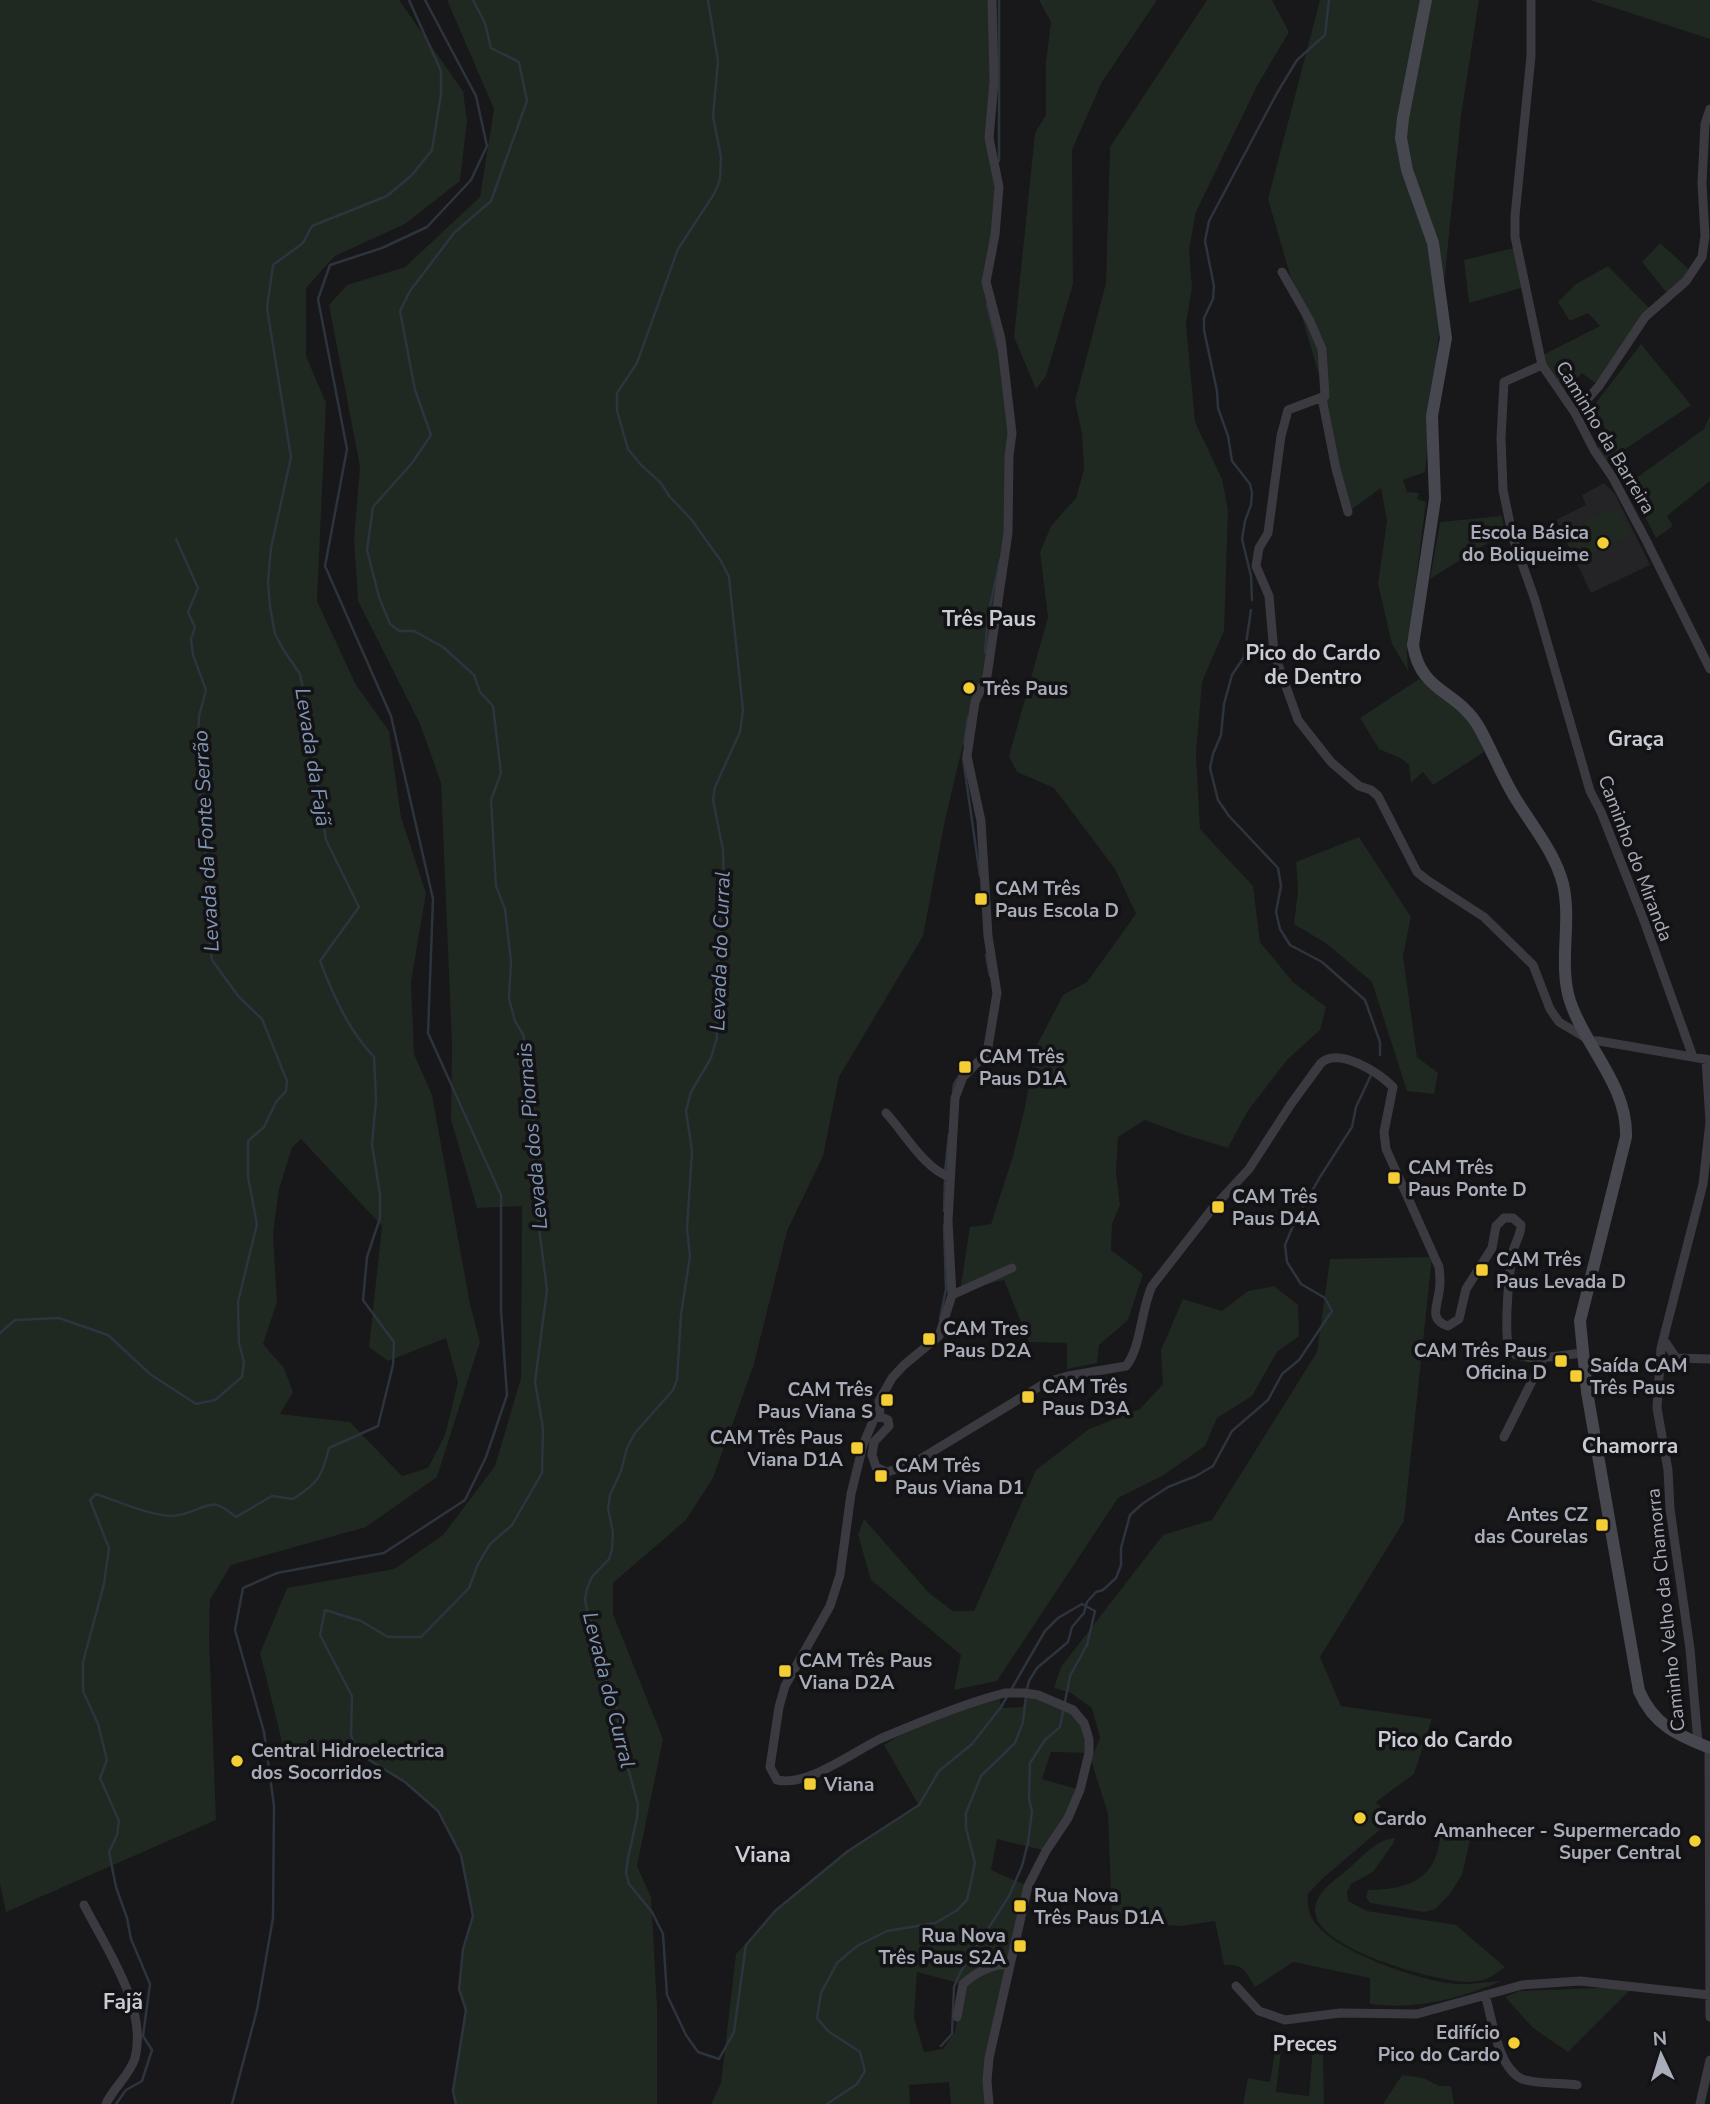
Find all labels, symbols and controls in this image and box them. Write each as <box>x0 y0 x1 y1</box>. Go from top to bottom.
street label: Caminho da Barreira <box>1549 356 1661 519</box>
place label: Escola Básica do Boliqueime <box>1462 520 1589 568</box>
marker: Escola Básica do Boliqueime <box>1595 535 1611 551</box>
district label: Três Paus <box>942 605 1036 633</box>
district label: Pico do Cardo de Dentro <box>1245 639 1381 691</box>
place label: Três Paus <box>983 676 1068 702</box>
marker: Três Paus <box>961 680 977 696</box>
water label: Levada da Fajã <box>288 686 338 828</box>
district label: Graça <box>1608 725 1664 753</box>
water label: Levada da Fonte Serrão <box>186 729 226 953</box>
street label: Caminho do Miranda <box>1591 771 1679 945</box>
water label: Levada do Curral <box>703 871 737 1031</box>
place label: CAM Três Paus Escola D <box>995 876 1119 924</box>
marker: CAM Três Paus Escola D <box>973 891 989 907</box>
water label: Levada dos Piornais <box>510 1041 554 1231</box>
place label: CAM Três Paus D1A <box>979 1044 1068 1092</box>
marker: CAM Três Paus D1A <box>957 1059 973 1075</box>
place label: CAM Três Paus Ponte D <box>1408 1155 1527 1203</box>
marker: CAM Três Paus Ponte D <box>1386 1170 1402 1186</box>
place label: CAM Três Paus D4A <box>1232 1184 1321 1232</box>
marker: CAM Três Paus D4A <box>1210 1199 1226 1215</box>
place label: CAM Três Paus Levada D <box>1496 1247 1626 1295</box>
marker: CAM Três Paus Levada D <box>1474 1262 1490 1278</box>
place label: CAM Tres Paus D2A <box>943 1316 1032 1364</box>
marker: CAM Tres Paus D2A <box>921 1331 937 1347</box>
place label: CAM Três Paus Oficina D <box>1414 1338 1547 1386</box>
marker: CAM Três Paus Oficina D <box>1553 1353 1569 1369</box>
place label: Saída CAM Três Paus <box>1590 1353 1687 1401</box>
marker: Saída CAM Três Paus <box>1568 1368 1584 1384</box>
place label: CAM Três Paus D3A <box>1042 1374 1131 1422</box>
place label: CAM Três Paus Viana S <box>758 1377 873 1425</box>
marker: CAM Três Paus D3A <box>1020 1389 1036 1405</box>
marker: CAM Três Paus Viana S <box>879 1392 895 1408</box>
place label: CAM Três Paus Viana D1A <box>710 1425 844 1473</box>
district label: Chamorra <box>1582 1432 1678 1460</box>
marker: CAM Três Paus Viana D1A <box>849 1440 865 1456</box>
place label: CAM Três Paus Viana D1 <box>895 1453 1024 1501</box>
marker: CAM Três Paus Viana D1 <box>873 1468 889 1484</box>
street label: Caminho Velho da Chamorra <box>1640 1487 1692 1733</box>
place label: Antes CZ das Courelas <box>1474 1502 1588 1550</box>
marker: Antes CZ das Courelas <box>1594 1517 1610 1533</box>
water label: Levada do Curral <box>576 1609 642 1771</box>
place label: CAM Três Paus Viana D2A <box>798 1648 932 1696</box>
marker: CAM Três Paus Viana D2A <box>777 1663 793 1679</box>
district label: Pico do Cardo <box>1377 1726 1513 1754</box>
place label: Central Hidroelectrica dos Socorridos <box>251 1738 445 1786</box>
marker: Central Hidroelectrica dos Socorridos <box>229 1753 245 1769</box>
place label: Viana <box>823 1772 874 1798</box>
marker: Viana <box>802 1776 818 1792</box>
place label: Cardo <box>1374 1806 1427 1832</box>
marker: Cardo <box>1352 1810 1368 1826</box>
place label: Amanhecer - Supermercado Super Central <box>1434 1818 1681 1866</box>
marker: Amanhecer - Supermercado Super Central <box>1687 1833 1703 1849</box>
district label: Viana <box>734 1841 791 1869</box>
place label: Rua Nova Três Paus D1A <box>1034 1883 1165 1931</box>
marker: Rua Nova Três Paus D1A <box>1012 1898 1028 1914</box>
place label: Rua Nova Três Paus S2A <box>878 1923 1007 1971</box>
marker: Rua Nova Três Paus S2A <box>1012 1938 1028 1954</box>
district label: Fajã <box>103 1988 143 2016</box>
place label: Edifício Pico do Cardo <box>1378 2020 1500 2068</box>
north arrow <box>1626 2020 1696 2090</box>
text: N <box>1652 2026 1668 2053</box>
district label: Preces <box>1273 2030 1337 2058</box>
marker: Edifício Pico do Cardo <box>1506 2035 1522 2051</box>

